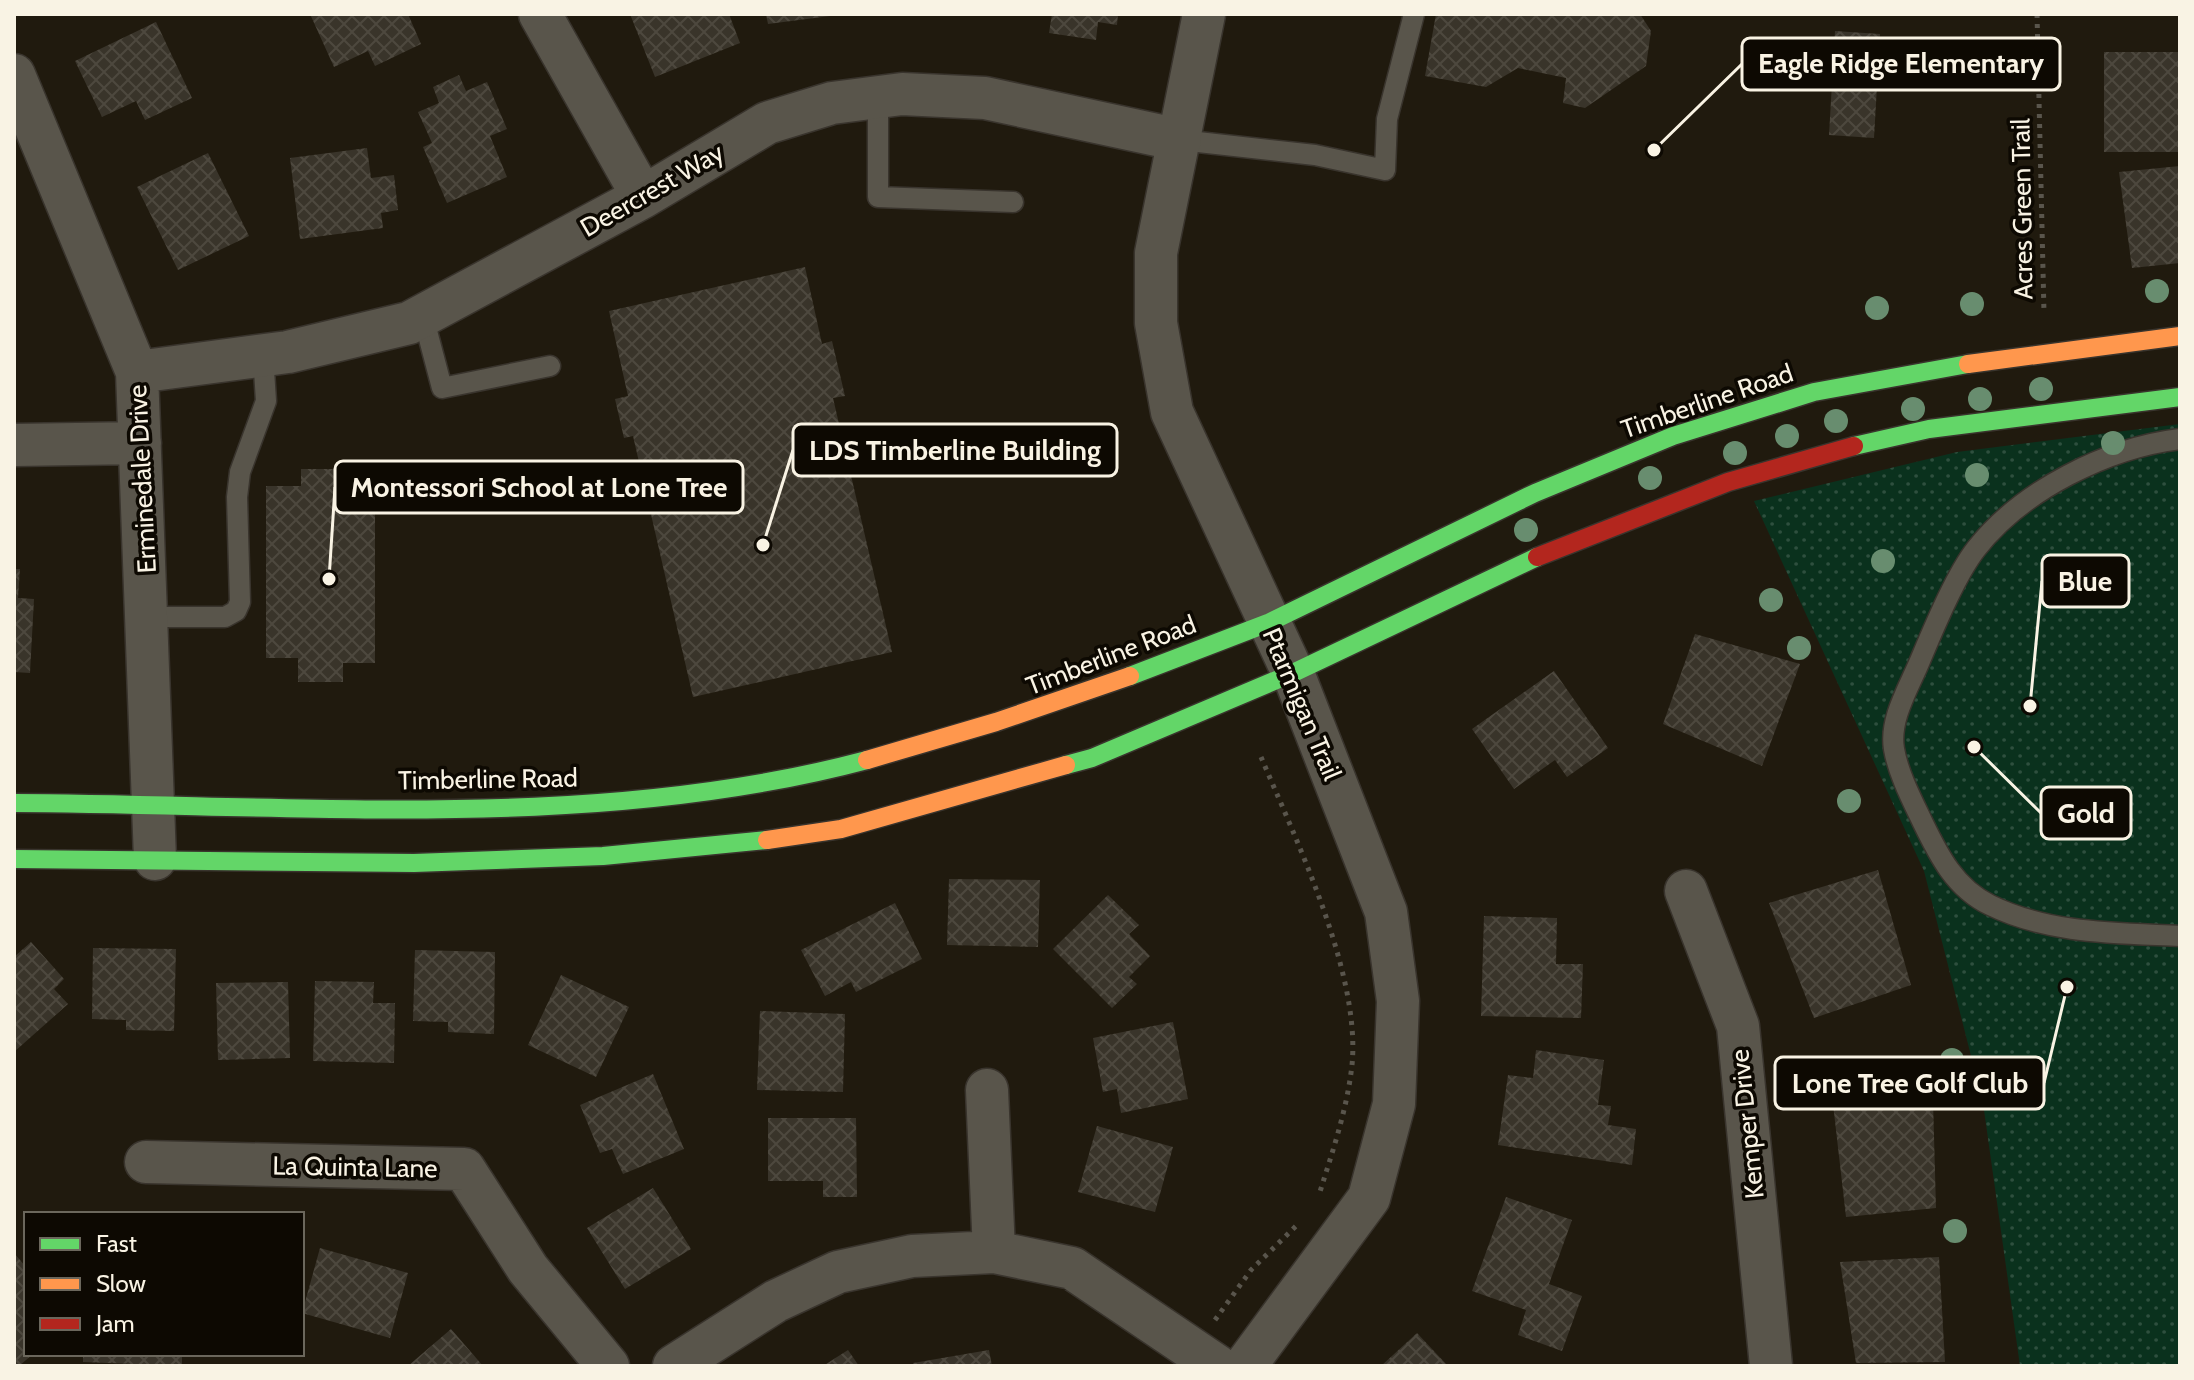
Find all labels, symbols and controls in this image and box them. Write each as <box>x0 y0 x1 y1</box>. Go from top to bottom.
callout: Eagle Ridge Elementary <box>1742 38 2060 90</box>
text: Eagle Ridge Elementary <box>1758 46 2044 80</box>
street label: Acres Green Trail <box>2004 118 2040 300</box>
street label: Deercrest Way <box>575 136 729 244</box>
street label: Timberline Road <box>1617 357 1797 445</box>
street label: Erminedale Drive <box>121 384 163 574</box>
callout: LDS Timberline Building <box>793 424 1117 476</box>
text: LDS Timberline Building <box>809 433 1101 467</box>
callout: Montessori School at Lone Tree <box>335 461 743 513</box>
text: Montessori School at Lone Tree <box>351 470 727 504</box>
callout: Blue <box>2042 555 2129 607</box>
text: Blue <box>2058 564 2112 598</box>
street label: Timberline Road <box>1021 608 1201 702</box>
street label: Ptarmigan Trail <box>1256 623 1348 785</box>
street label: Timberline Road <box>398 761 578 797</box>
callout: Gold <box>2041 787 2131 839</box>
text: Gold <box>2057 796 2115 830</box>
street label: Kemper Drive <box>1723 1048 1771 1200</box>
callout: Lone Tree Golf Club <box>1775 1057 2044 1109</box>
text: Lone Tree Golf Club <box>1792 1066 2028 1100</box>
street label: La Quinta Lane <box>272 1150 438 1184</box>
legend <box>24 1212 304 1356</box>
text: Fast <box>96 1229 137 1258</box>
text: Slow <box>96 1269 146 1298</box>
text: Jam <box>95 1309 134 1338</box>

